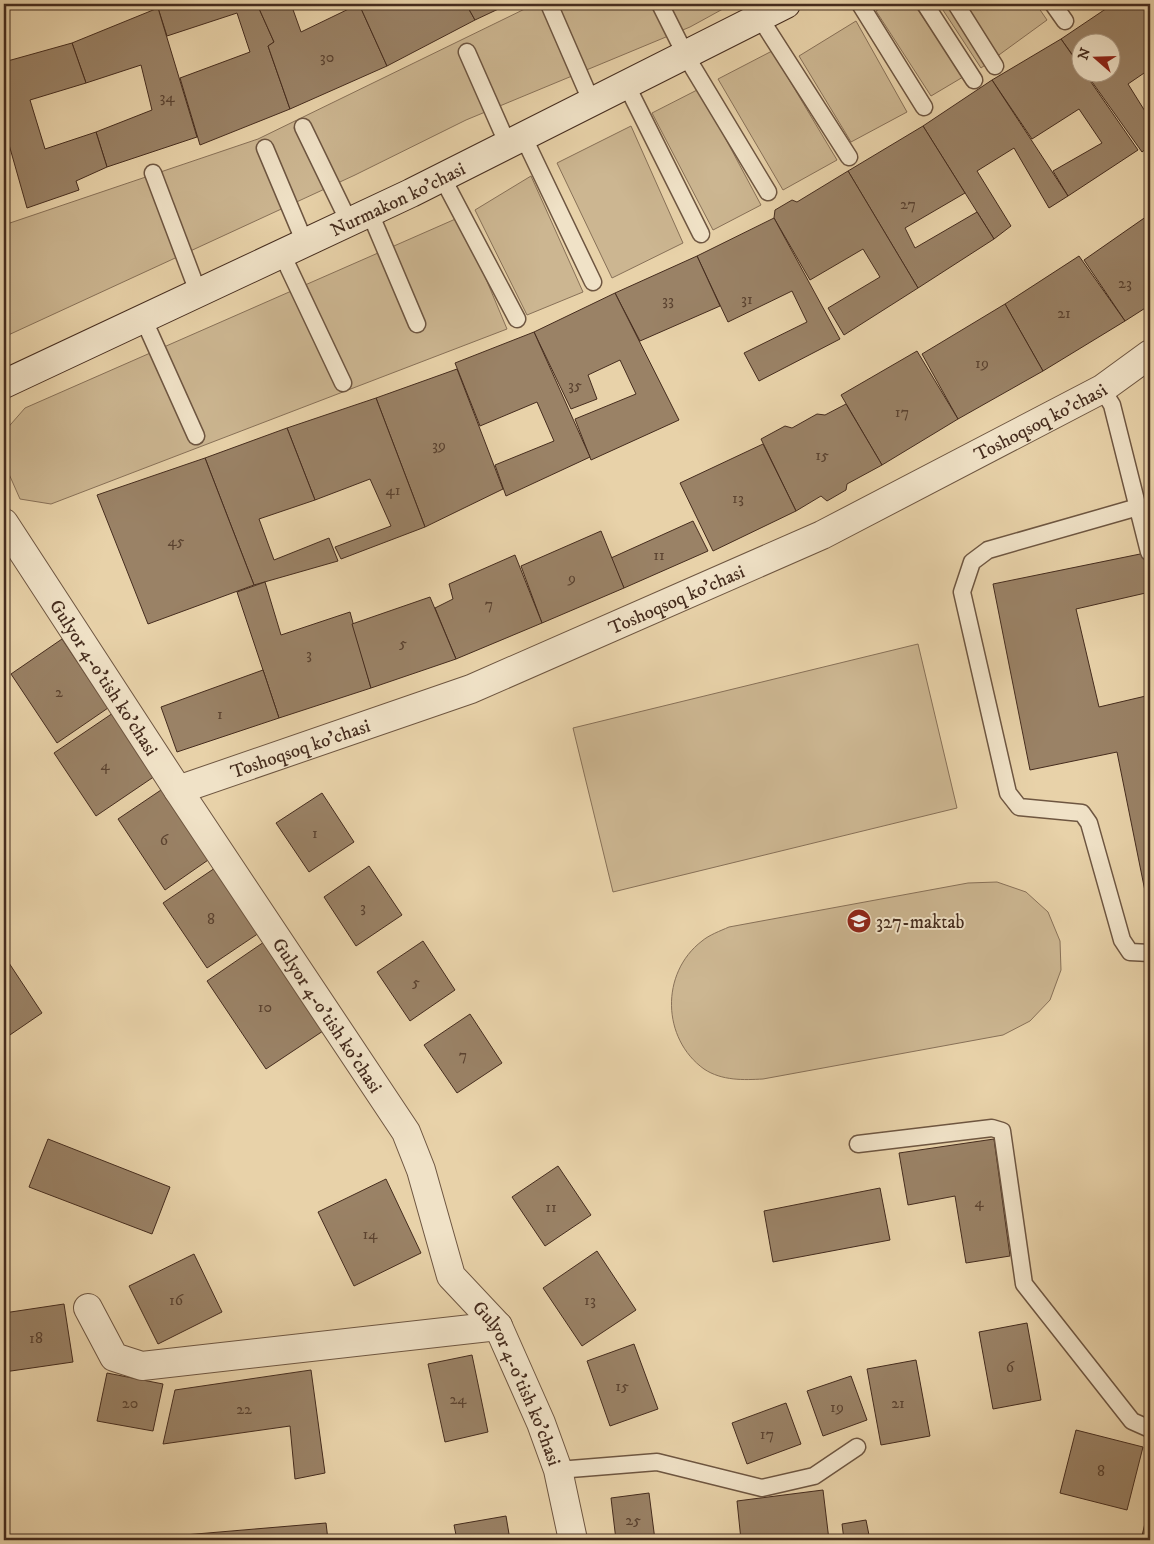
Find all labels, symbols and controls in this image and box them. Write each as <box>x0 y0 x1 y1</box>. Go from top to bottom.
north arrow <box>1072 32 1122 82</box>
text: N <box>1074 45 1095 62</box>
house number: 30 <box>320 47 334 67</box>
house number: 34 <box>159 87 175 107</box>
street label: Nurmakon ko'chasi <box>327 158 469 242</box>
house number: 27 <box>900 194 916 214</box>
house number: 23 <box>1118 273 1132 293</box>
house number: 31 <box>741 289 753 309</box>
house number: 33 <box>662 290 674 310</box>
house number: 21 <box>1057 303 1071 323</box>
house number: 19 <box>975 353 989 373</box>
house number: 35 <box>568 375 582 395</box>
street label: Toshoqsoq ko'chasi <box>971 379 1112 467</box>
house number: 17 <box>895 402 909 422</box>
house number: 39 <box>432 435 446 455</box>
house number: 15 <box>815 445 829 465</box>
house number: 41 <box>385 480 401 500</box>
house number: 13 <box>732 488 744 508</box>
house number: 45 <box>167 531 185 551</box>
house number: 11 <box>653 545 665 565</box>
street label: Toshoqsoq ko'chasi <box>605 560 748 640</box>
house number: 9 <box>567 568 576 588</box>
house number: 7 <box>485 594 493 614</box>
street label: Gulyor 4-o'tish ko'chasi <box>44 596 163 760</box>
house number: 5 <box>399 633 407 653</box>
house number: 3 <box>306 644 312 664</box>
house number: 2 <box>55 682 63 702</box>
house number: 1 <box>217 704 223 724</box>
street label: Toshoqsoq ko'chasi <box>228 715 373 784</box>
house number: 4 <box>100 755 110 775</box>
house number: 1 <box>312 823 318 843</box>
house number: 6 <box>160 830 169 850</box>
house number: 3 <box>360 897 366 917</box>
school or university icon: 327-maktab <box>846 908 872 934</box>
house number: 8 <box>207 909 215 929</box>
place label: 327-maktab <box>876 911 965 934</box>
street label: Gulyor 4-o'tish ko'chasi <box>267 934 387 1098</box>
house number: 5 <box>412 972 420 992</box>
house number: 10 <box>258 997 272 1017</box>
house number: 7 <box>459 1045 467 1065</box>
house number: 4 <box>974 1192 984 1212</box>
house number: 11 <box>545 1197 557 1217</box>
house number: 14 <box>362 1224 378 1244</box>
house number: 16 <box>169 1290 184 1310</box>
house number: 13 <box>584 1290 596 1310</box>
street label: Gulyor 4-o'tish ko'chasi <box>467 1296 566 1469</box>
house number: 18 <box>29 1328 43 1348</box>
house number: 6 <box>1006 1357 1015 1377</box>
house number: 15 <box>615 1376 629 1396</box>
house number: 24 <box>449 1389 467 1409</box>
house number: 20 <box>122 1393 138 1413</box>
house number: 21 <box>891 1393 905 1413</box>
house number: 19 <box>830 1397 844 1417</box>
house number: 22 <box>236 1399 252 1419</box>
house number: 17 <box>760 1424 774 1444</box>
house number: 8 <box>1097 1461 1105 1481</box>
house number: 25 <box>625 1510 641 1530</box>

